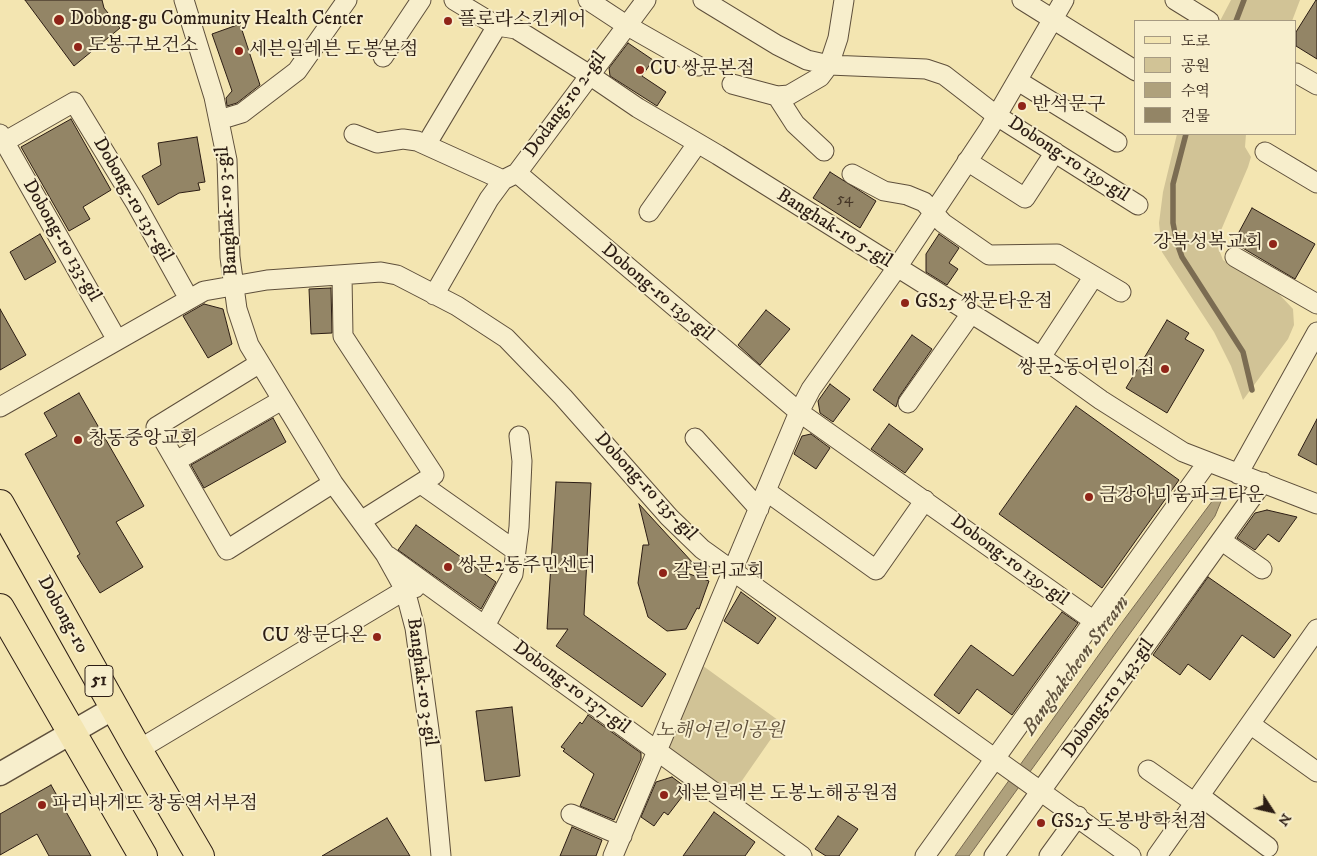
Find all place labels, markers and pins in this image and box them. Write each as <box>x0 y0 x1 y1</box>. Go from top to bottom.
place label: Dobong-gu Community Health Center <box>70 9 363 31</box>
place label: 플로라스킨케어 <box>458 10 586 32</box>
marker: Dobong-gu Community Health Center <box>52 13 66 27</box>
marker: 플로라스킨케어 <box>442 15 454 27</box>
place label: 도봉구보건소 <box>88 36 198 58</box>
place label: 세븐일레븐 도봉본점 <box>249 40 418 62</box>
marker: 도봉구보건소 <box>72 41 84 53</box>
marker: 세븐일레븐 도봉본점 <box>233 45 245 57</box>
place label: CU 쌍문본점 <box>650 59 755 81</box>
marker: CU 쌍문본점 <box>634 64 646 76</box>
place label: 반석문구 <box>1032 95 1105 117</box>
marker: 반석문구 <box>1016 100 1028 112</box>
place label: 강북성복교회 <box>1153 233 1263 255</box>
marker: 강북성복교회 <box>1267 238 1279 250</box>
place label: GS25 쌍문타운점 <box>915 292 1053 314</box>
marker: GS25 쌍문타운점 <box>899 297 911 309</box>
place label: 쌍문2동어린이집 <box>1017 358 1155 380</box>
marker: 쌍문2동어린이집 <box>1159 363 1171 375</box>
place label: 창동중앙교회 <box>88 429 198 451</box>
marker: 창동중앙교회 <box>72 434 84 446</box>
place label: 금강아미움파크타운 <box>1099 486 1264 508</box>
marker: 금강아미움파크타운 <box>1083 491 1095 503</box>
place label: 쌍문2동주민센터 <box>458 556 596 578</box>
marker: 쌍문2동주민센터 <box>442 561 454 573</box>
place label: 갈릴리교회 <box>673 562 765 584</box>
marker: 갈릴리교회 <box>657 567 669 579</box>
place label: CU 쌍문다온 <box>262 626 367 648</box>
marker: CU 쌍문다온 <box>371 631 383 643</box>
place label: 세븐일레븐 도봉노해공원점 <box>674 784 898 806</box>
marker: 세븐일레븐 도봉노해공원점 <box>658 789 670 801</box>
place label: 파리바게뜨 창동역서부점 <box>52 794 258 816</box>
marker: 파리바게뜨 창동역서부점 <box>36 799 48 811</box>
place label: GS25 도봉방학천점 <box>1051 812 1207 834</box>
marker: GS25 도봉방학천점 <box>1035 817 1047 829</box>

